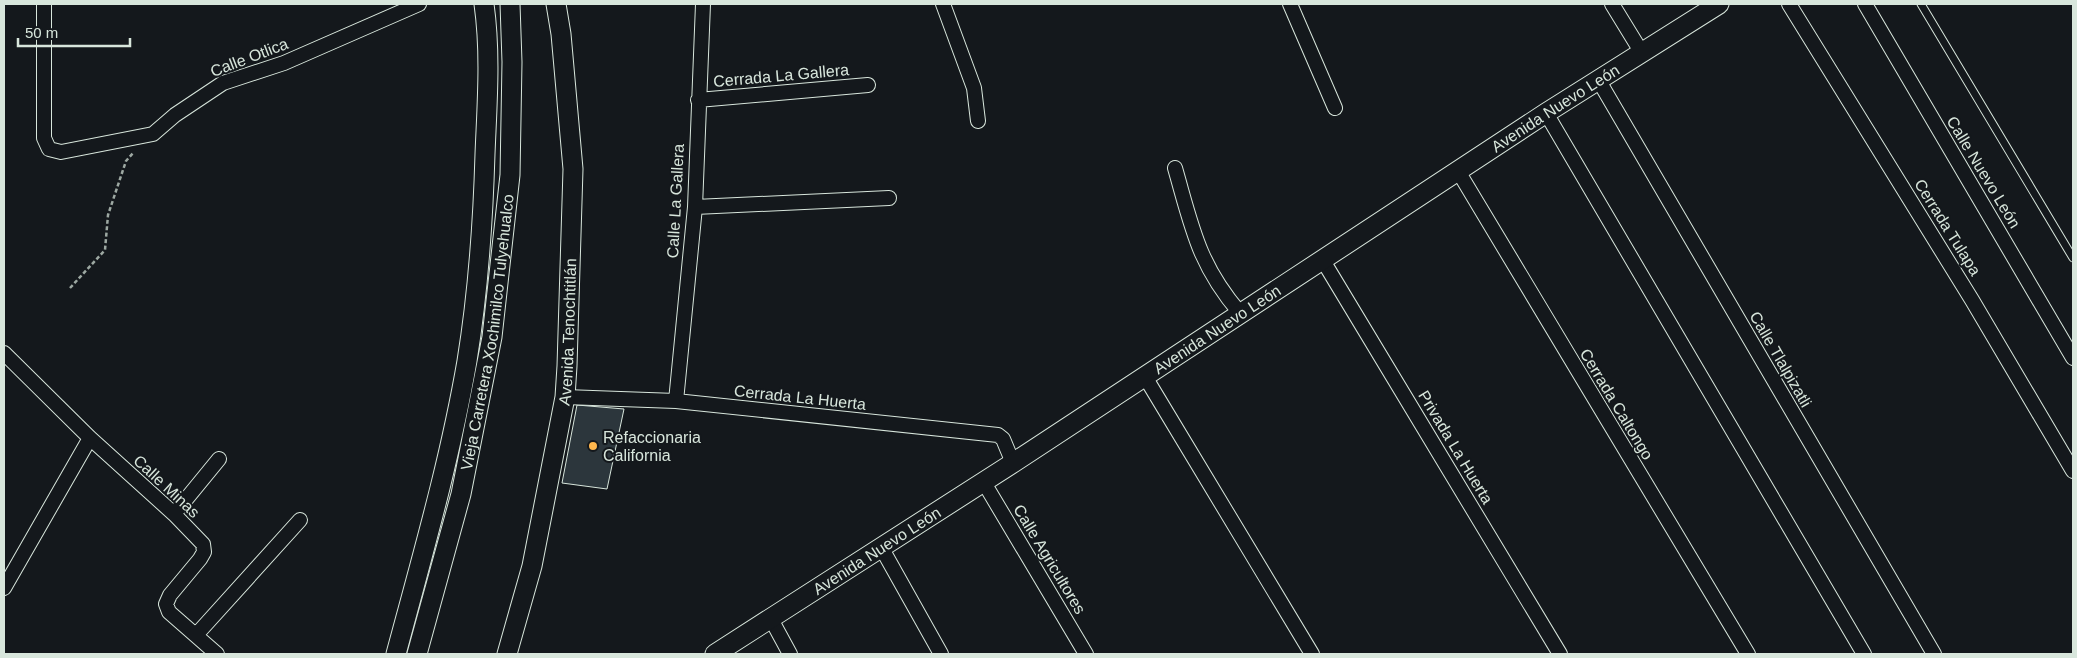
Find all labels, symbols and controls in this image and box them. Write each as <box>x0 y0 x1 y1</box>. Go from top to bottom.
scale bar <box>18 15 130 47</box>
text: 50 m <box>25 24 58 41</box>
street label: Calle Otlica <box>208 35 291 80</box>
street label: Cerrada La Gallera <box>713 61 850 90</box>
street label: Avenida Nuevo León <box>1488 61 1622 156</box>
street label: Calle Nuevo León <box>1944 113 2024 231</box>
street label: Calle La Gallera <box>664 143 687 259</box>
street label: Cerrada Tulapa <box>1911 176 1984 279</box>
street label: Vieja Carretera Xochimilco Tulyehualco <box>458 193 517 472</box>
street label: Avenida Tenochtitlán <box>556 258 579 407</box>
street label: Avenida Nuevo León <box>1151 282 1284 377</box>
street label: Calle Tlalpizatli <box>1746 309 1815 410</box>
street label: Cerrada Caltongo <box>1577 346 1656 463</box>
street label: Cerrada La Huerta <box>733 382 867 413</box>
street label: Privada La Huerta <box>1415 388 1496 507</box>
place label: Refaccionaria California <box>603 429 701 464</box>
marker: Refaccionaria California <box>587 440 599 452</box>
street label: Calle Minas <box>130 452 203 521</box>
street label: Calle Agricultores <box>1010 502 1089 617</box>
street label: Avenida Nuevo León <box>810 504 944 598</box>

